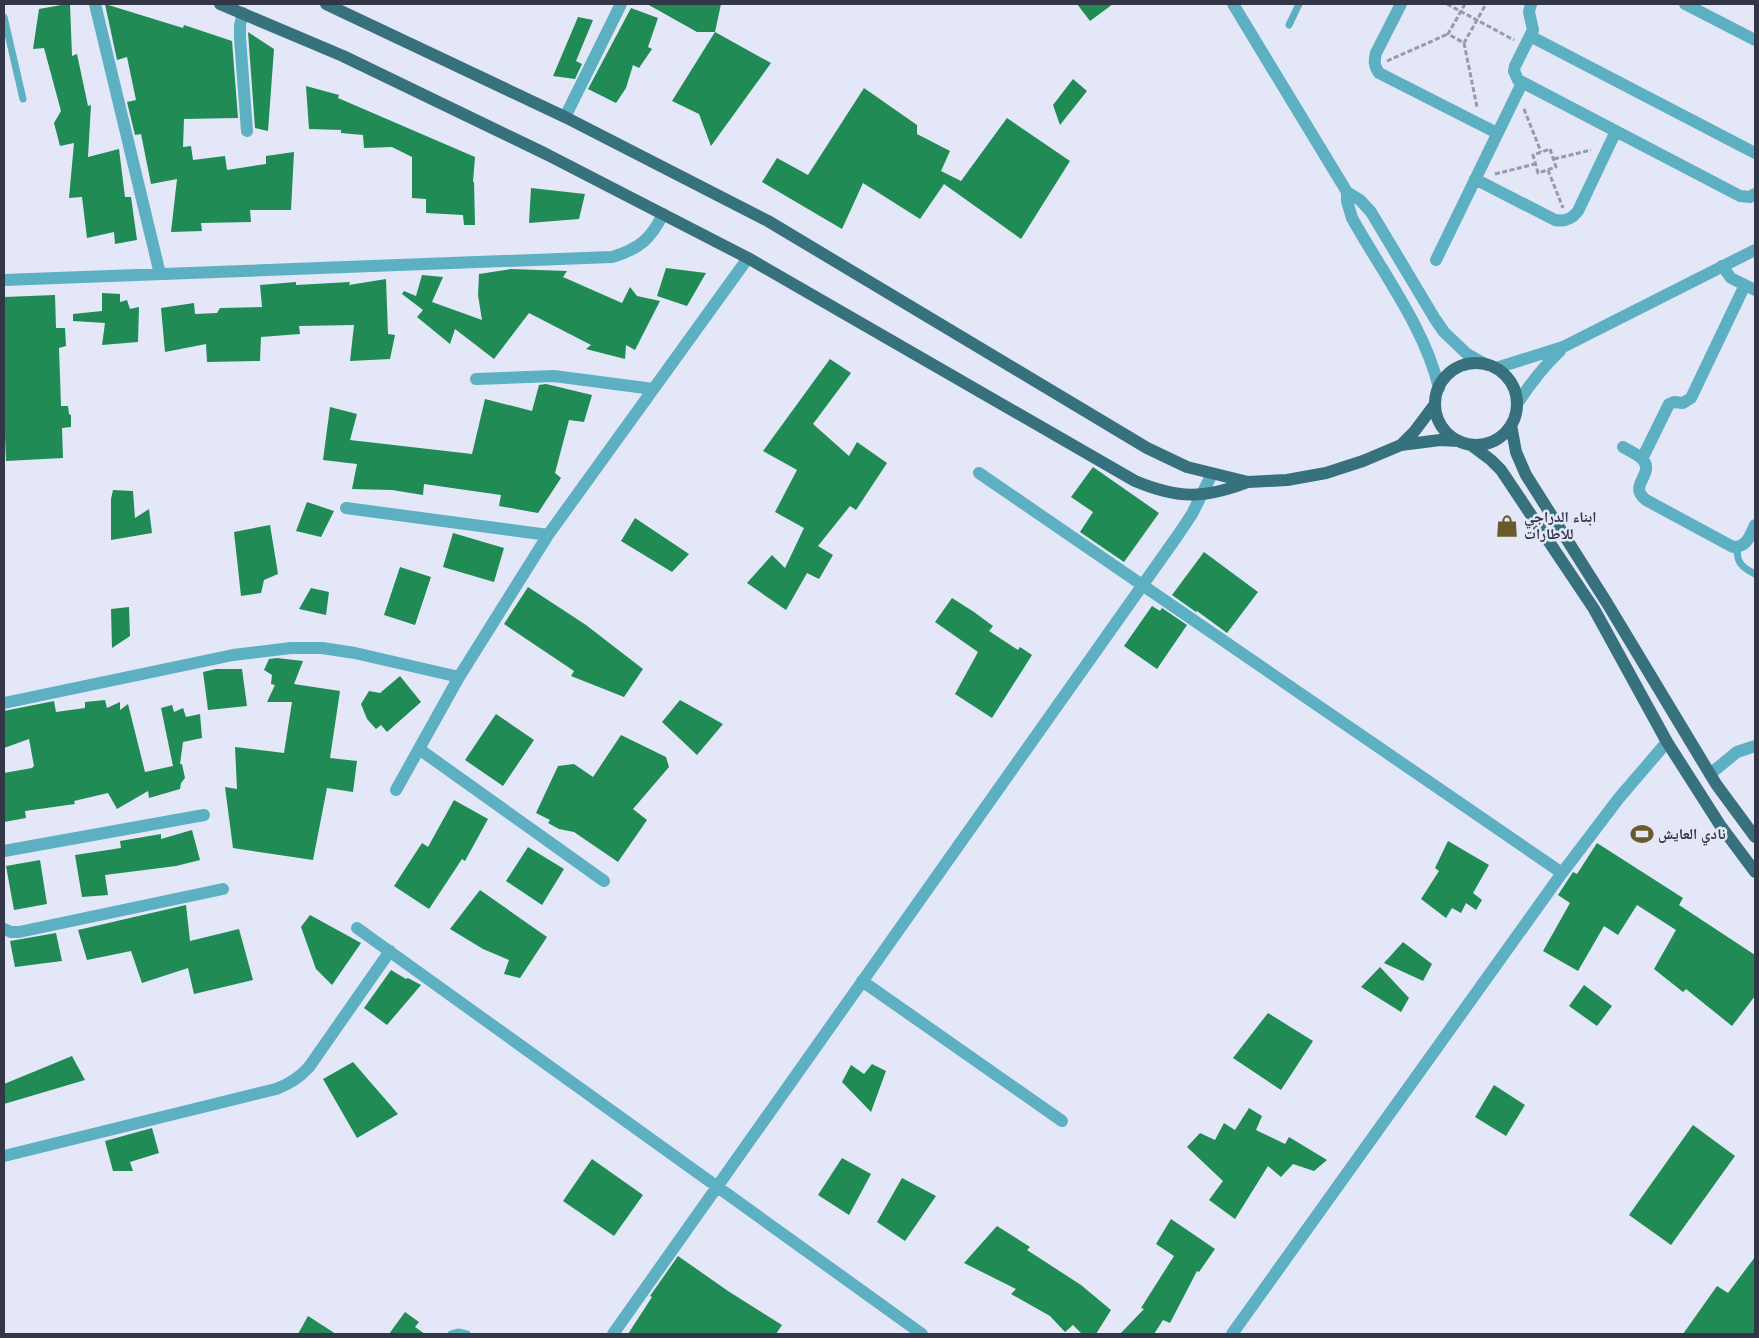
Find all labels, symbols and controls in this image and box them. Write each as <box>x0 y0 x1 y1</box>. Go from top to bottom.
place label: ابناء الدراجي للاطارات <box>1524 507 1596 543</box>
shop icon: ابناء الدراجي للاطارات <box>1494 513 1520 539</box>
sports icon: نادي العايش <box>1629 821 1655 847</box>
place label: نادي العايش <box>1658 824 1726 846</box>

